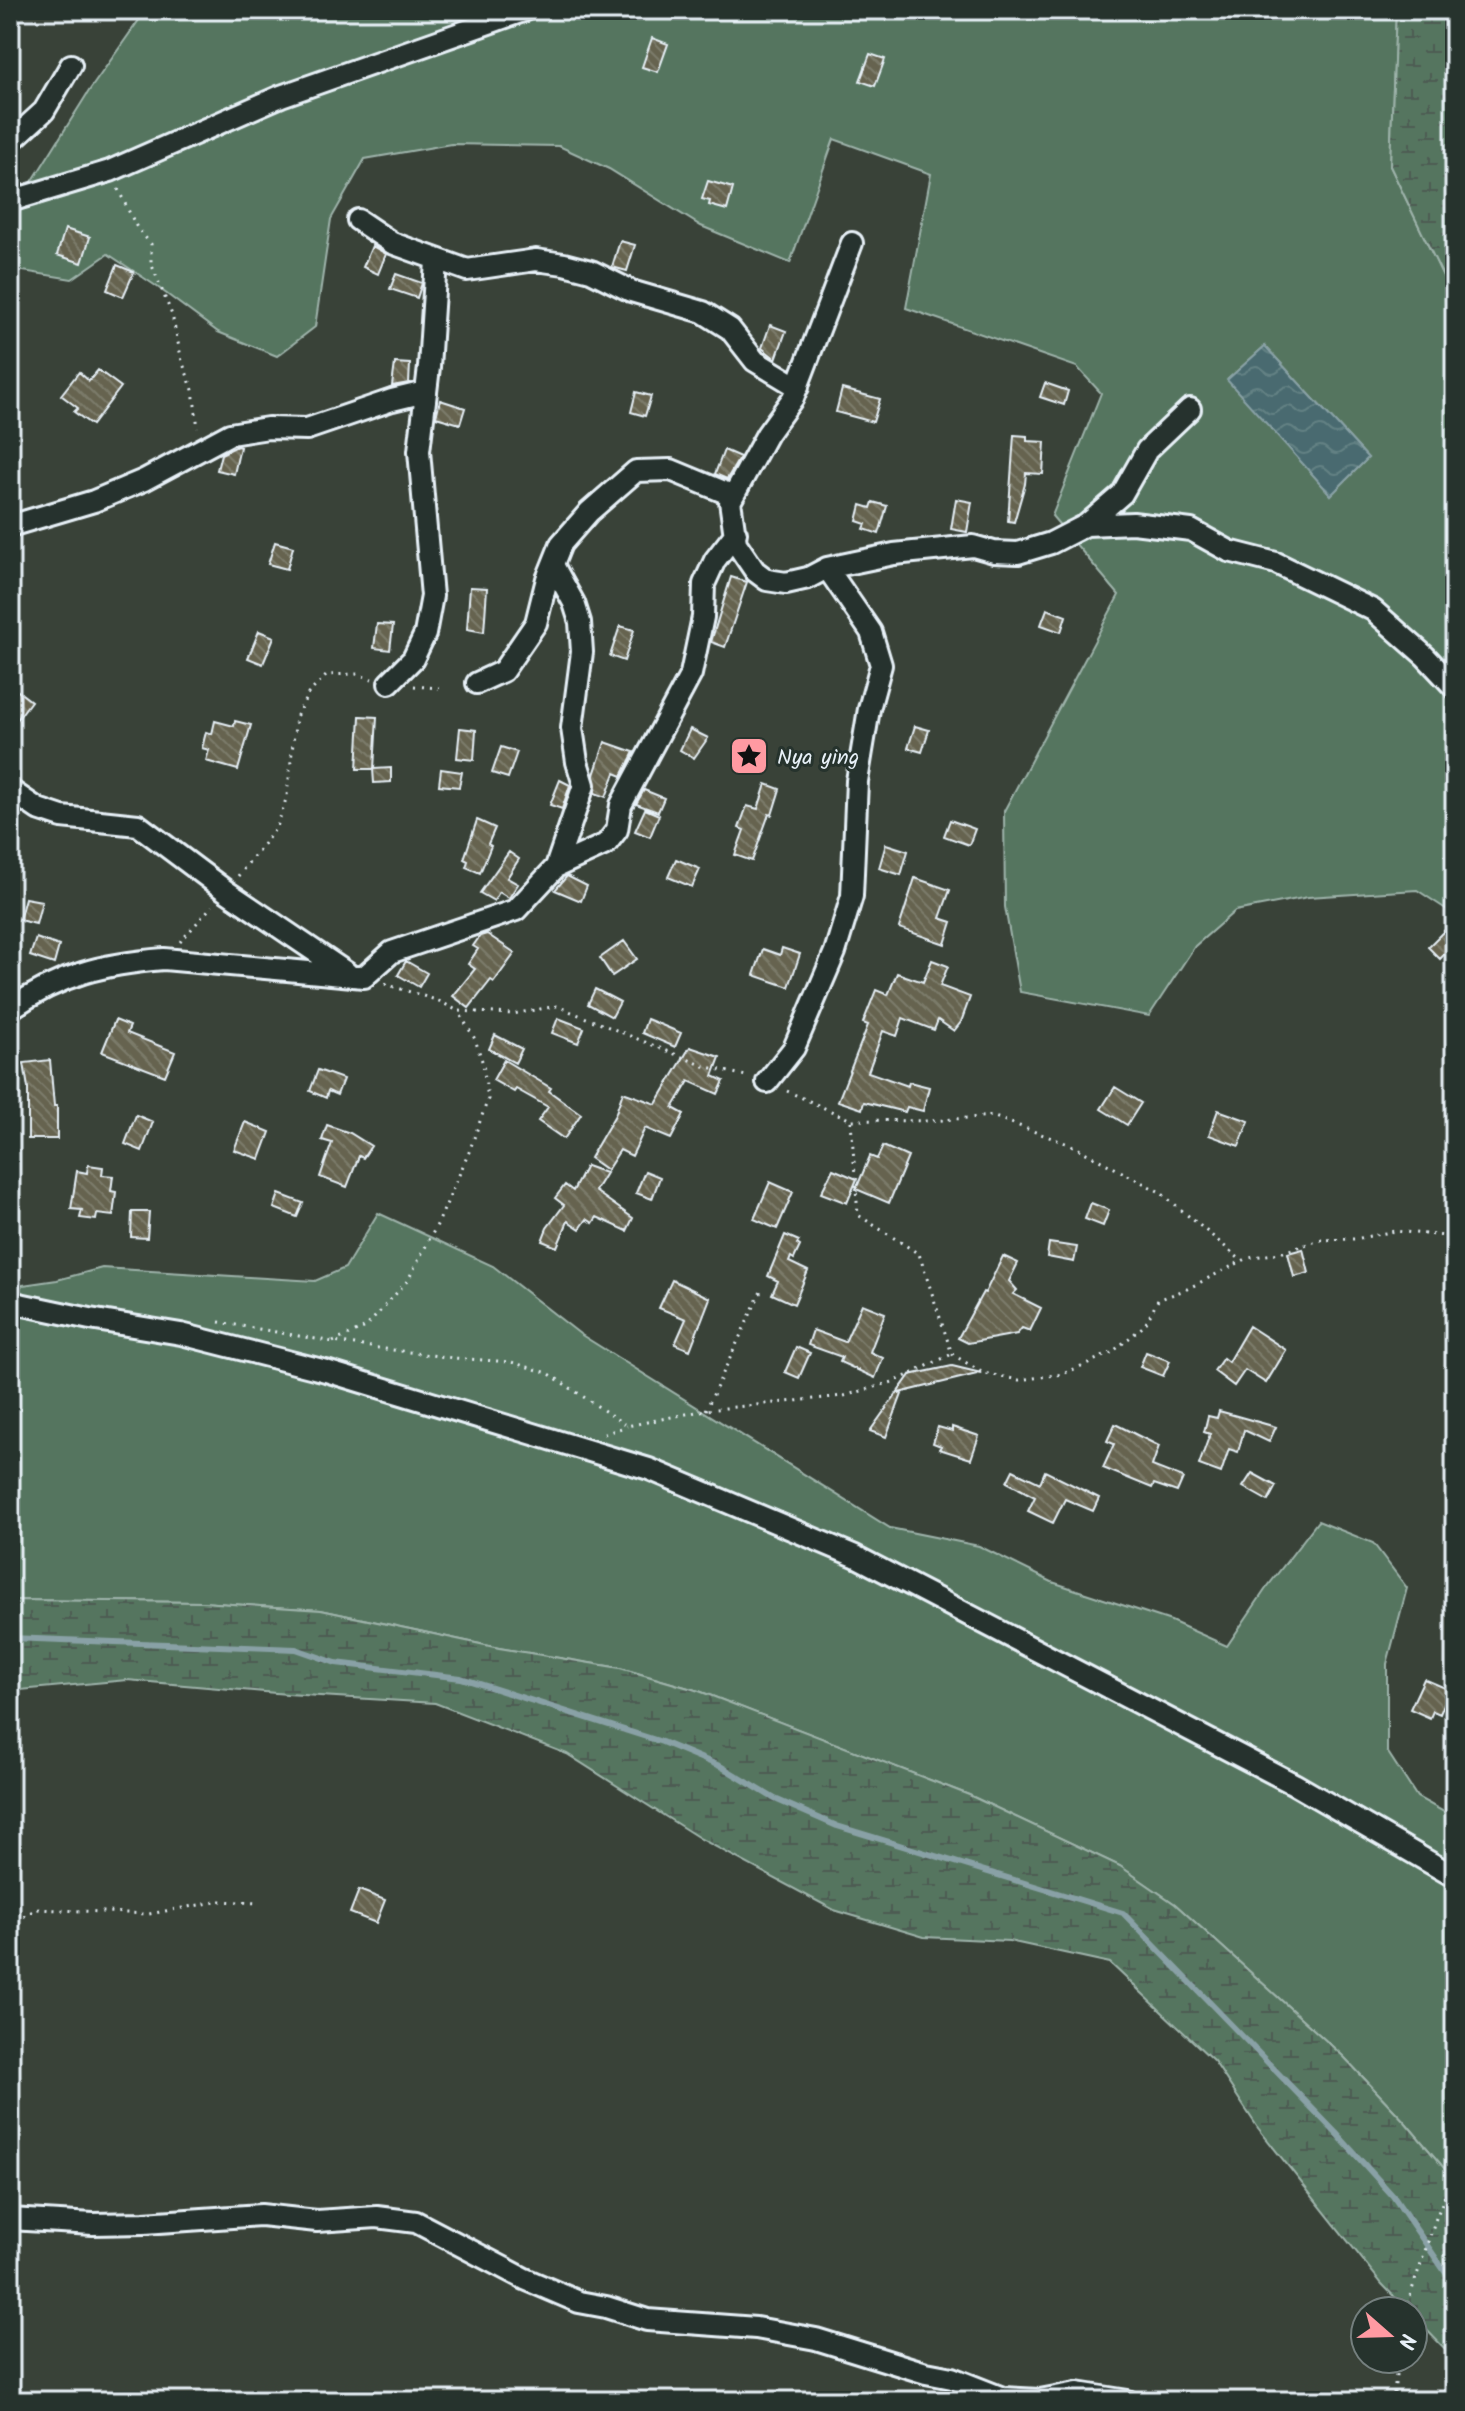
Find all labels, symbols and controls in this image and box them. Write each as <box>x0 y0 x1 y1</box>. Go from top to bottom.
place icon: Nya ying <box>728 735 770 777</box>
place label: Nya ying <box>777 741 859 776</box>
north arrow <box>1349 2295 1429 2375</box>
text: N <box>1387 2328 1424 2354</box>

